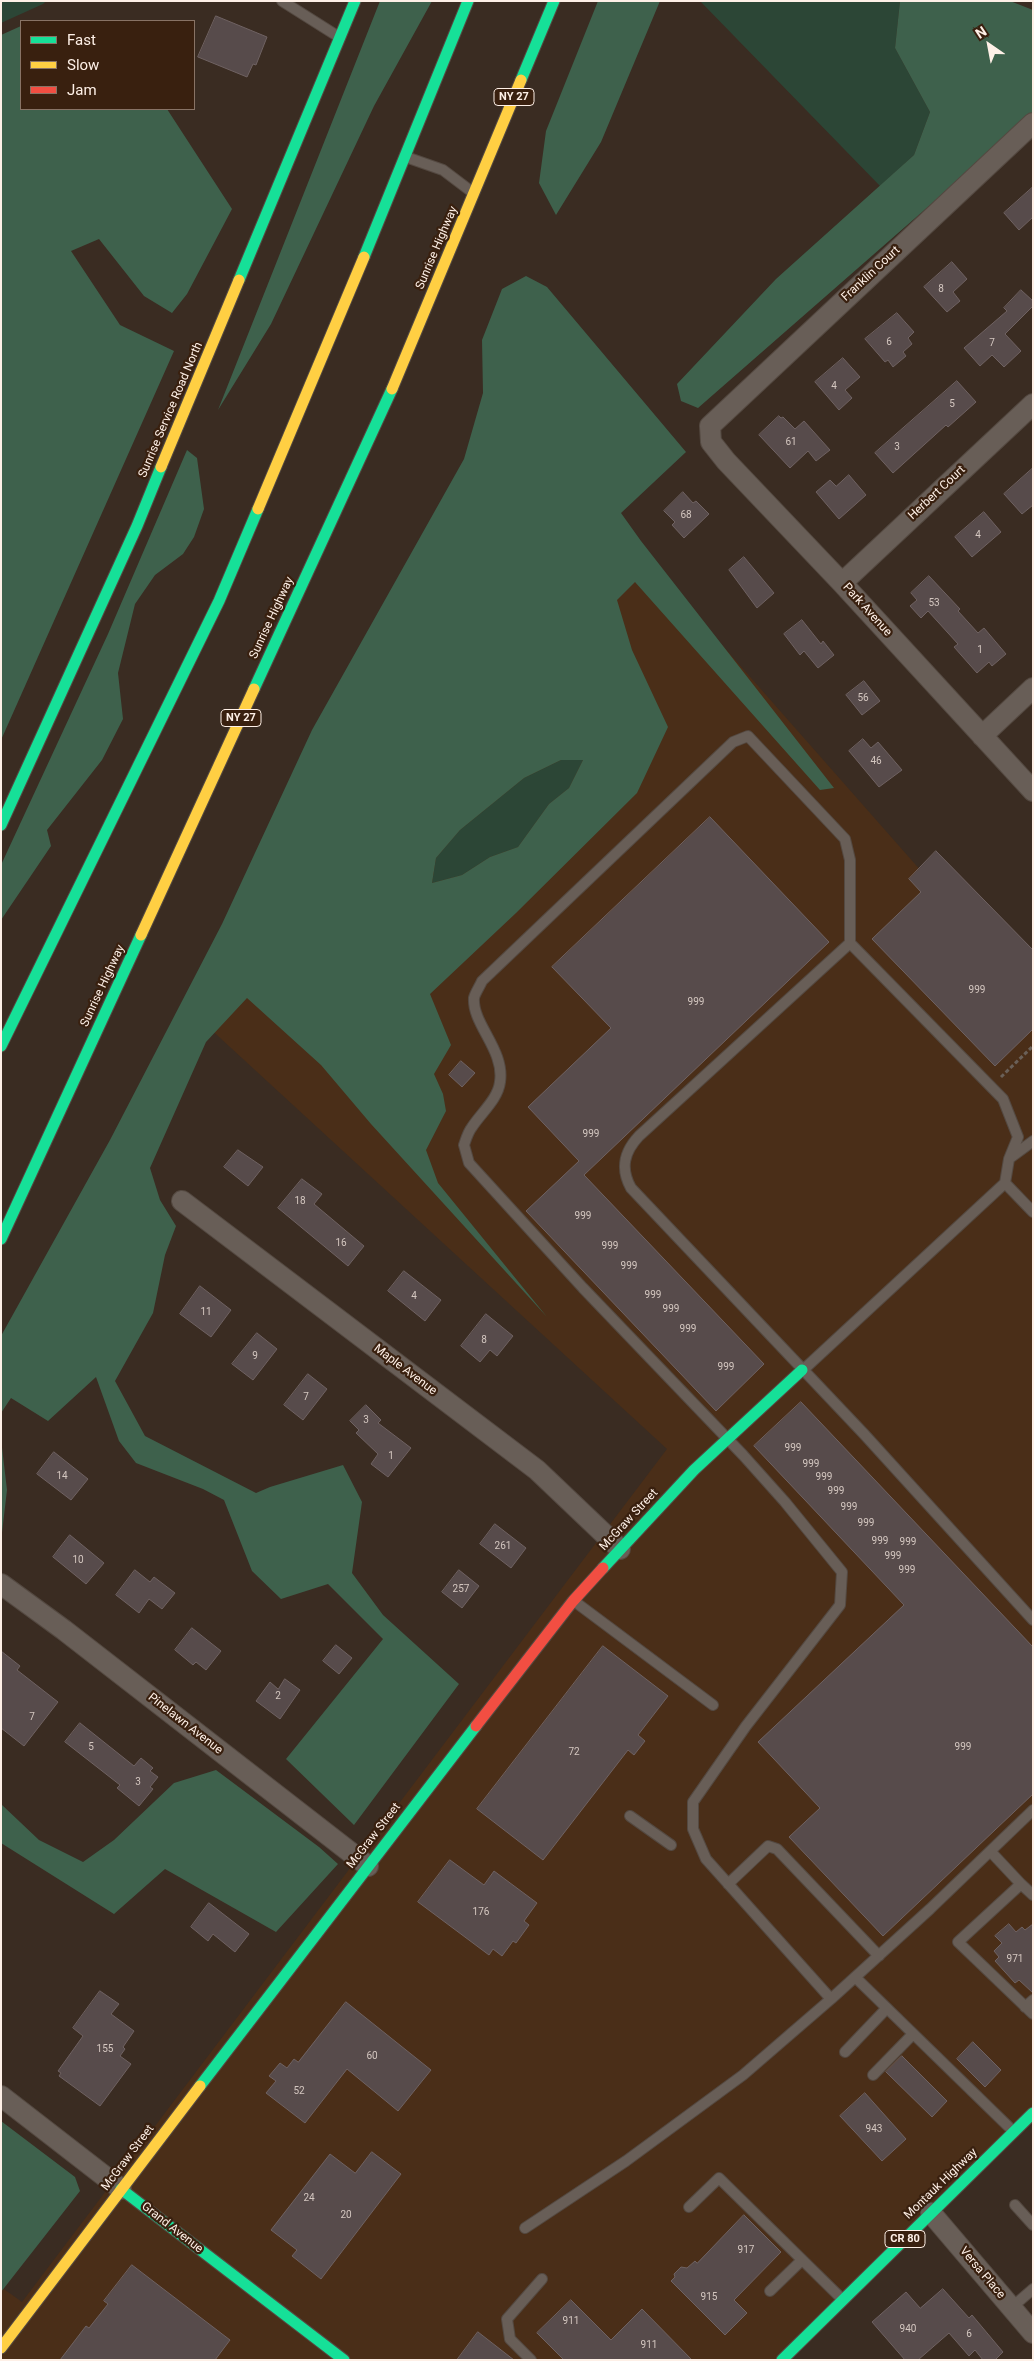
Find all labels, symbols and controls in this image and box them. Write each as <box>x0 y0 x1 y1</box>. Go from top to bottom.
legend <box>20 20 195 110</box>
north arrow <box>964 20 1014 70</box>
text: N <box>972 23 989 42</box>
text: Fast <box>67 31 96 49</box>
text: Slow <box>67 56 99 74</box>
text: Jam <box>67 81 97 99</box>
road number: NY 27 <box>494 88 534 105</box>
street label: Sunrise Highway <box>413 204 461 292</box>
street label: Franklin Court <box>839 243 903 305</box>
house number: 8 <box>938 283 944 295</box>
house number: 6 <box>886 336 892 348</box>
house number: 7 <box>989 337 995 349</box>
street label: Sunrise Service Road North <box>136 340 206 480</box>
house number: 4 <box>831 380 837 392</box>
house number: 5 <box>949 398 955 410</box>
house number: 61 <box>785 436 797 448</box>
house number: 3 <box>894 441 900 453</box>
street label: Herbert Court <box>905 463 969 523</box>
house number: 68 <box>680 509 692 521</box>
house number: 4 <box>975 529 981 541</box>
street label: Sunrise Highway <box>247 575 297 661</box>
street label: Park Avenue <box>839 581 895 639</box>
house number: 53 <box>928 597 940 609</box>
house number: 1 <box>977 644 983 656</box>
house number: 56 <box>857 692 869 704</box>
road number: NY 27 <box>221 710 261 726</box>
house number: 46 <box>870 755 882 767</box>
street label: Sunrise Highway <box>78 943 128 1029</box>
house number: 999 <box>969 984 985 996</box>
house number: 999 <box>688 996 704 1008</box>
house number: 999 <box>583 1128 599 1140</box>
house number: 18 <box>294 1195 306 1207</box>
house number: 999 <box>575 1210 591 1222</box>
house number: 16 <box>335 1237 347 1249</box>
house number: 999 <box>602 1240 618 1252</box>
house number: 999 <box>621 1260 637 1272</box>
house number: 999 <box>645 1289 661 1301</box>
house number: 4 <box>411 1290 417 1302</box>
house number: 999 <box>663 1303 679 1315</box>
house number: 11 <box>200 1306 212 1318</box>
house number: 999 <box>680 1323 696 1335</box>
house number: 8 <box>481 1334 487 1346</box>
street label: Maple Avenue <box>371 1342 439 1398</box>
house number: 9 <box>252 1350 258 1362</box>
house number: 999 <box>718 1361 734 1373</box>
house number: 7 <box>303 1391 309 1403</box>
house number: 3 <box>363 1414 369 1426</box>
house number: 999 <box>785 1442 801 1454</box>
house number: 1 <box>388 1450 394 1462</box>
house number: 999 <box>803 1458 819 1470</box>
house number: 14 <box>56 1470 68 1482</box>
house number: 999 <box>816 1471 832 1483</box>
house number: 999 <box>828 1485 844 1497</box>
street label: McGraw Street <box>597 1486 661 1554</box>
house number: 999 <box>841 1501 857 1513</box>
house number: 999 <box>858 1517 874 1529</box>
house number: 999 <box>872 1535 888 1547</box>
house number: 999 <box>900 1536 916 1548</box>
house number: 261 <box>495 1540 511 1552</box>
house number: 999 <box>885 1550 901 1562</box>
house number: 10 <box>72 1554 84 1566</box>
house number: 999 <box>899 1564 915 1576</box>
house number: 257 <box>453 1583 469 1595</box>
street label: Pinelawn Avenue <box>145 1690 225 1758</box>
house number: 2 <box>275 1690 281 1702</box>
house number: 7 <box>29 1711 35 1723</box>
house number: 5 <box>88 1741 94 1753</box>
house number: 999 <box>955 1741 971 1753</box>
house number: 72 <box>568 1746 580 1758</box>
house number: 3 <box>135 1776 141 1788</box>
street label: McGraw Street <box>344 1800 404 1872</box>
house number: 176 <box>473 1906 489 1918</box>
house number: 971 <box>1007 1953 1023 1965</box>
house number: 155 <box>97 2043 113 2055</box>
house number: 60 <box>366 2050 378 2062</box>
house number: 52 <box>293 2085 305 2097</box>
street label: McGraw Street <box>98 2122 158 2194</box>
house number: 943 <box>866 2123 882 2135</box>
street label: Montauk Highway <box>901 2145 981 2223</box>
house number: 24 <box>303 2192 315 2204</box>
street label: Grand Avenue <box>138 2200 206 2256</box>
house number: 20 <box>340 2209 352 2221</box>
road number: CR 80 <box>885 2230 925 2248</box>
house number: 917 <box>738 2244 754 2256</box>
street label: Versa Place <box>956 2244 1008 2302</box>
house number: 915 <box>701 2291 717 2303</box>
house number: 911 <box>563 2315 579 2327</box>
house number: 940 <box>900 2323 916 2335</box>
house number: 6 <box>966 2328 972 2340</box>
house number: 911 <box>641 2339 657 2351</box>

